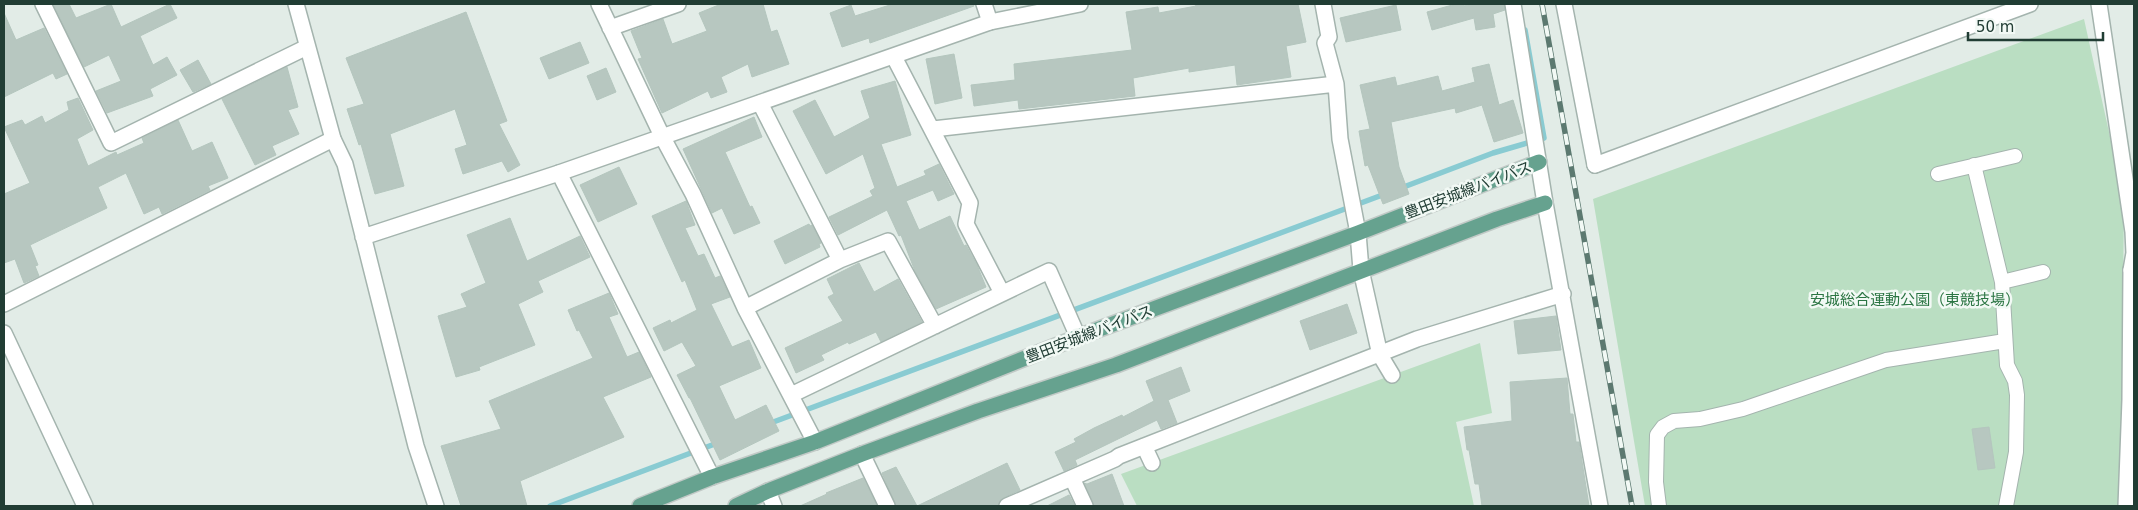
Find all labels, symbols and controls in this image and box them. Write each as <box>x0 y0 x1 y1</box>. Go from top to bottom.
scale bar <box>1968 10 2103 42</box>
text: 50 m <box>1976 18 2014 36</box>
street label: 豊田安城線バイパス <box>1402 157 1534 223</box>
park label: 安城総合運動公園（東競技場） <box>1810 291 2020 309</box>
street label: 豊田安城線バイパス <box>1023 301 1155 367</box>

